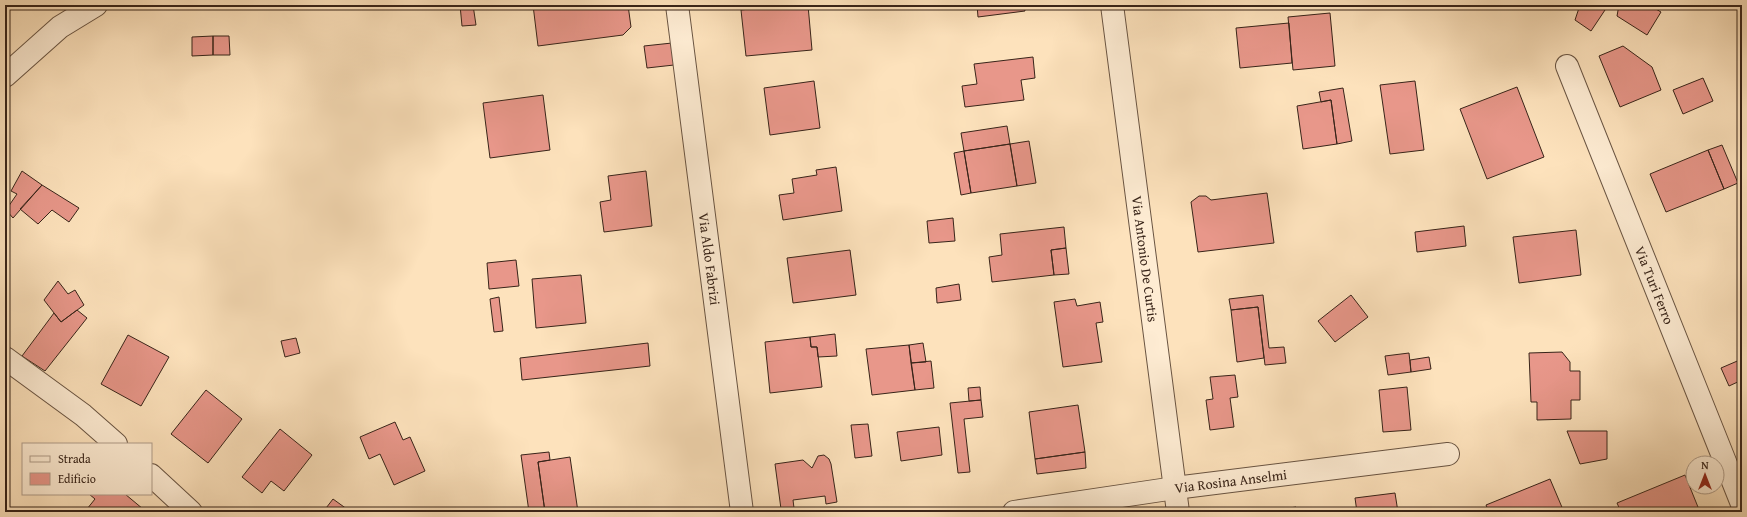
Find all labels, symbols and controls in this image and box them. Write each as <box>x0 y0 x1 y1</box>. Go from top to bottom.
street label: Via Antonio De Curtis <box>1127 195 1163 323</box>
street label: Via Aldo Fabrizi <box>694 212 725 306</box>
street label: Via Turi Ferro <box>1630 243 1679 327</box>
legend <box>22 443 152 495</box>
text: Strada <box>58 450 91 467</box>
north arrow <box>1685 455 1725 495</box>
text: N <box>1701 457 1709 473</box>
street label: Via Rosina Anselmi <box>1174 464 1288 498</box>
text: Edificio <box>58 470 96 487</box>

